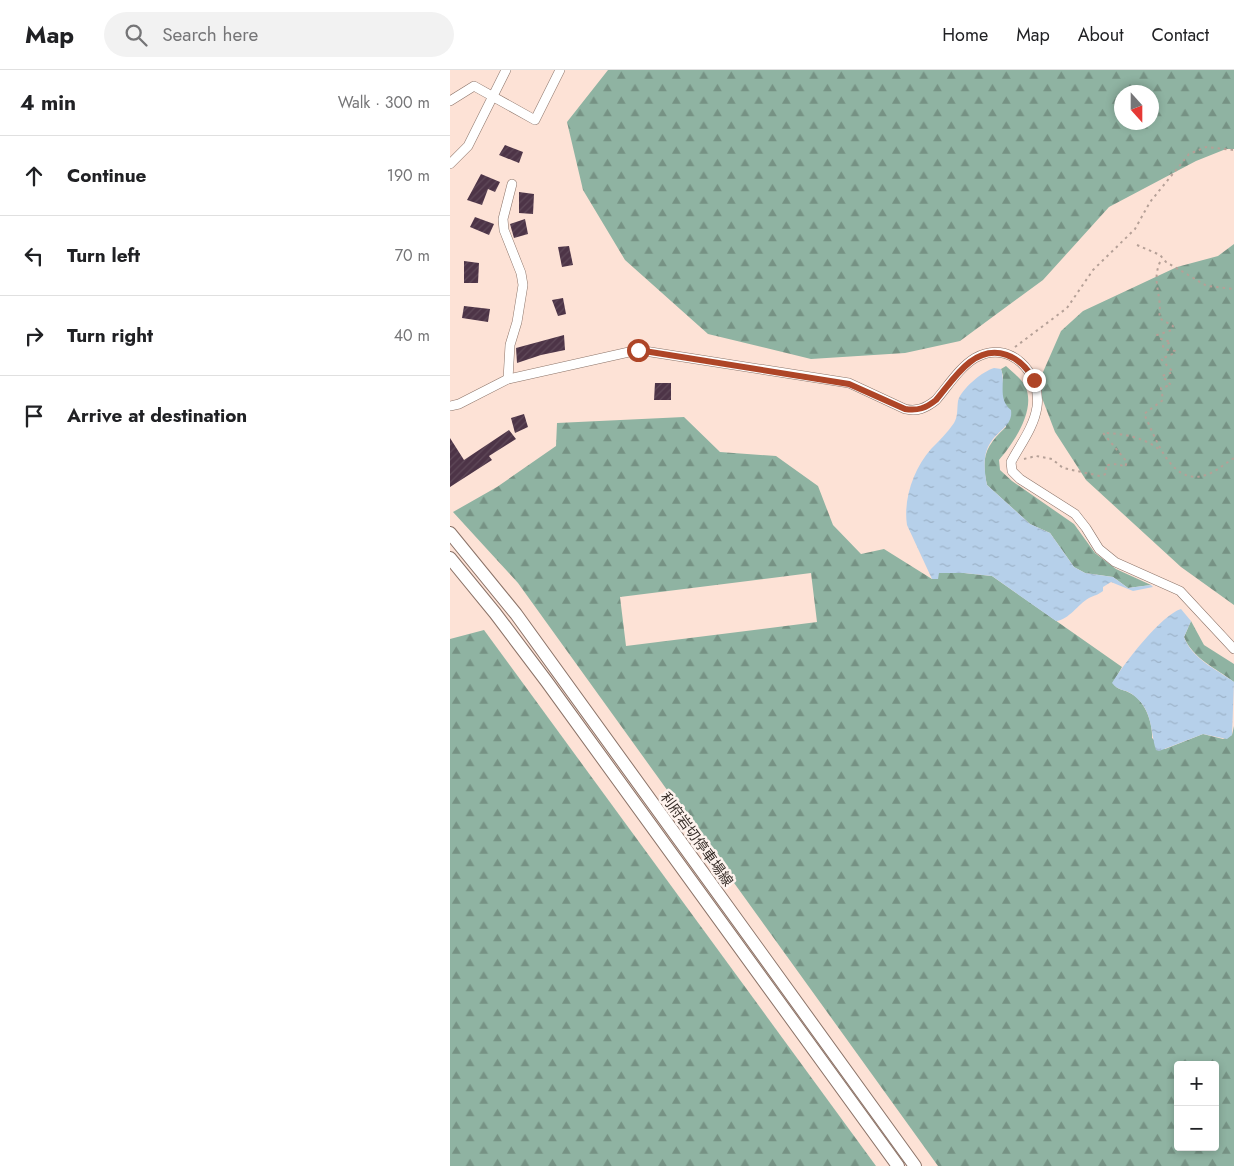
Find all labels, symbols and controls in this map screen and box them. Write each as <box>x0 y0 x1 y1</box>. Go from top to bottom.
search box <box>104 12 454 57</box>
text: Map <box>25 17 74 52</box>
icon: search <box>122 21 150 49</box>
text: Search here <box>162 21 258 48</box>
text: Home <box>942 22 988 48</box>
text: Map <box>1016 22 1050 48</box>
text: About <box>1078 22 1123 48</box>
text: Contact <box>1151 22 1209 48</box>
north arrow <box>1114 85 1159 130</box>
text: 4 min <box>20 88 76 118</box>
text: Walk · 300 m <box>338 91 430 114</box>
icon: ahead <box>20 162 48 190</box>
text: Continue <box>67 162 146 189</box>
text: 190 m <box>387 164 430 187</box>
icon: left <box>20 242 48 270</box>
text: Turn left <box>67 242 140 269</box>
text: 70 m <box>395 244 430 267</box>
icon: right <box>20 322 48 350</box>
text: Turn right <box>67 322 153 349</box>
text: 40 m <box>394 324 430 347</box>
route start <box>627 339 650 362</box>
route end <box>1023 369 1046 392</box>
icon: arrive <box>20 402 48 430</box>
text: Arrive at destination <box>67 402 247 429</box>
street label: 利府岩切停車場線 <box>656 788 738 890</box>
map controls <box>1174 1061 1219 1151</box>
button: + <box>1174 1061 1219 1106</box>
button: − <box>1174 1106 1219 1151</box>

